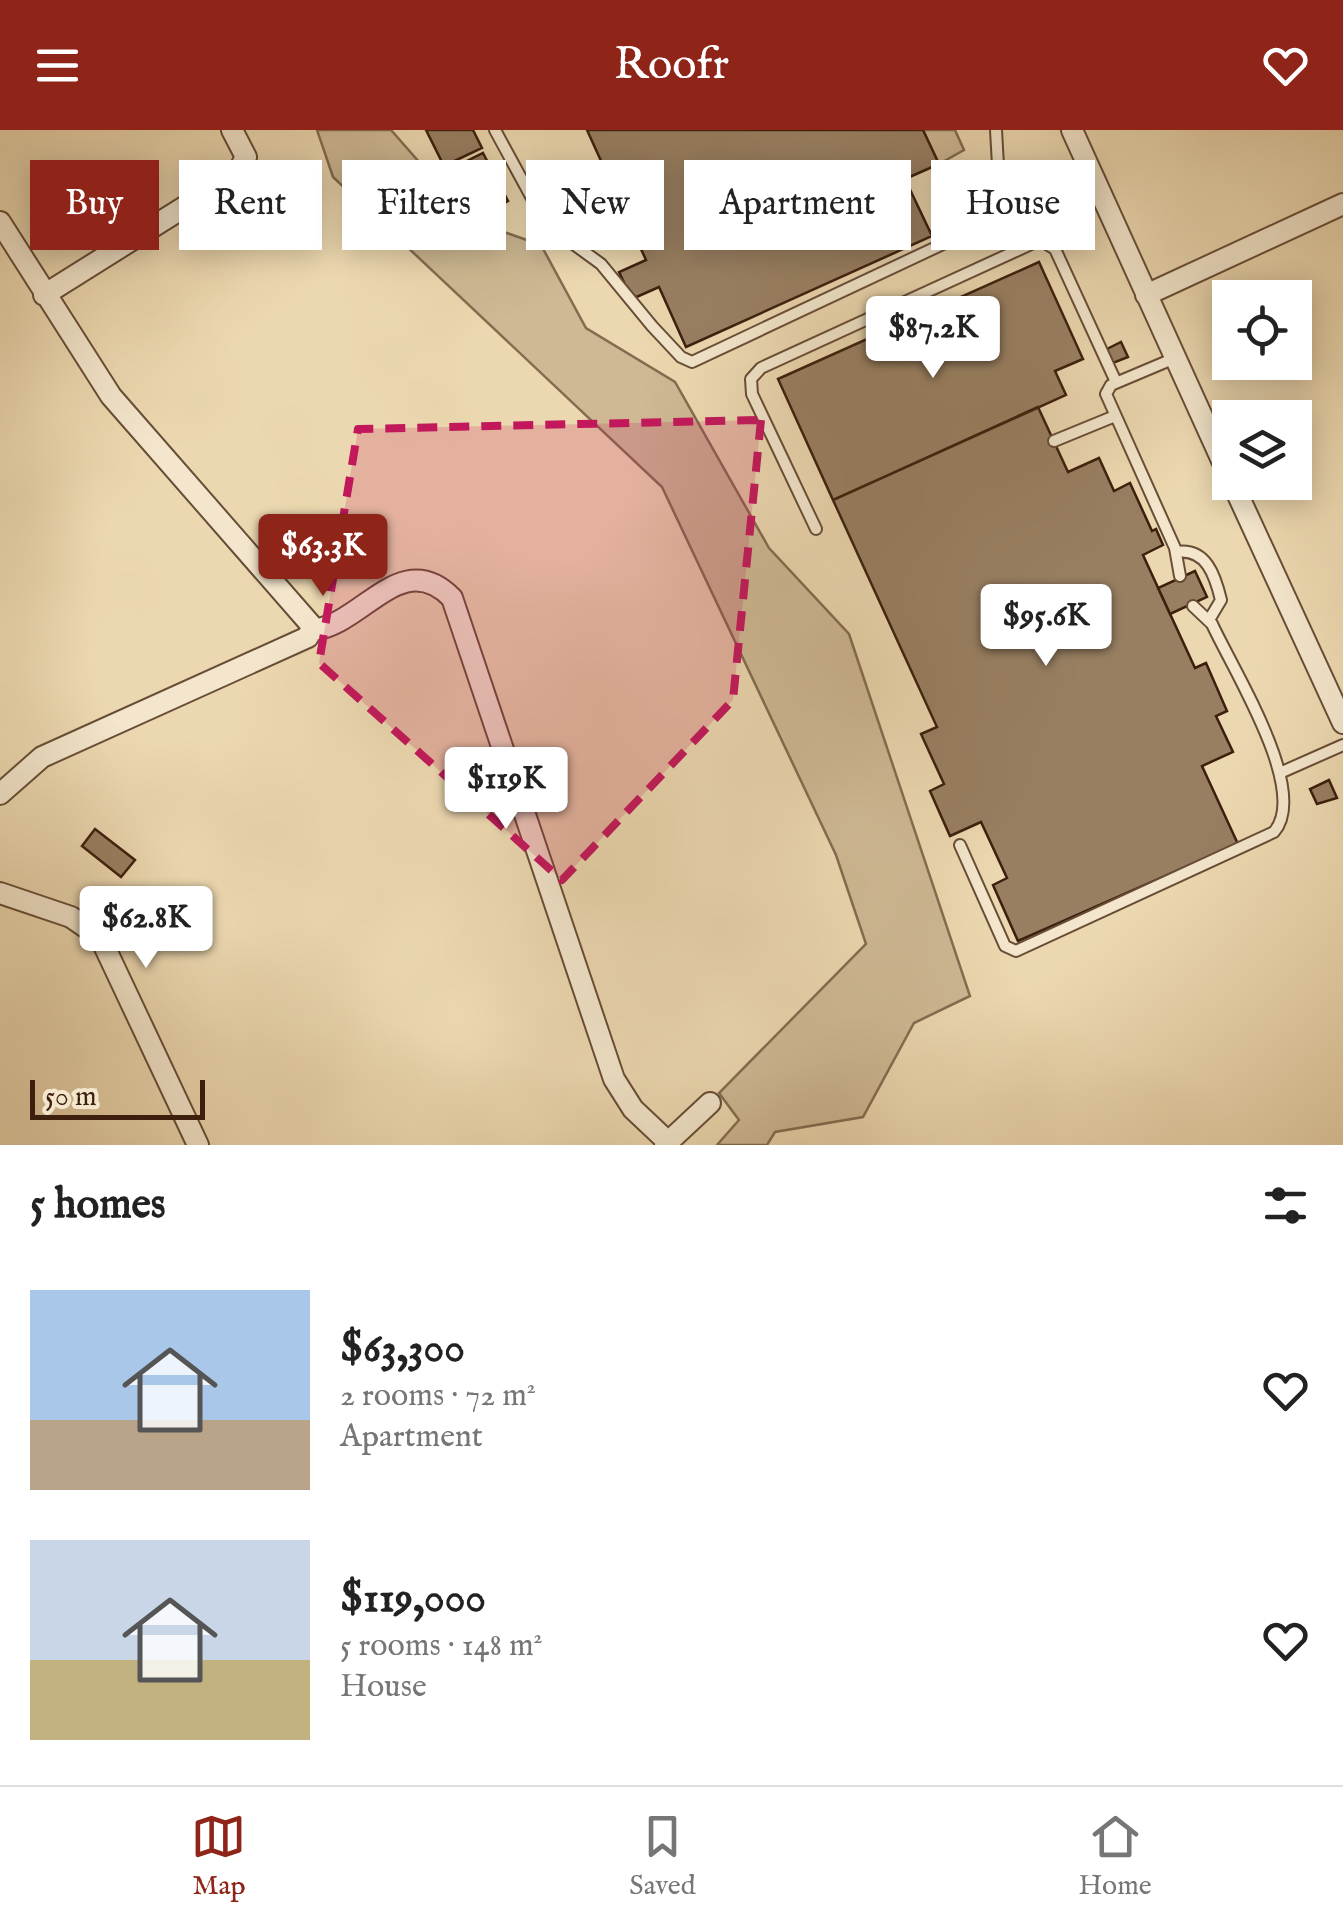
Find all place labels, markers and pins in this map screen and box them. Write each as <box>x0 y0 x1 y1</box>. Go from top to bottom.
pin: $87.2K <box>852 296 1014 381</box>
pin: $63.3K <box>242 514 404 599</box>
pin: $95.6K <box>965 584 1127 669</box>
pin: $119K <box>436 747 576 832</box>
pin: $62.8K <box>65 886 227 971</box>

